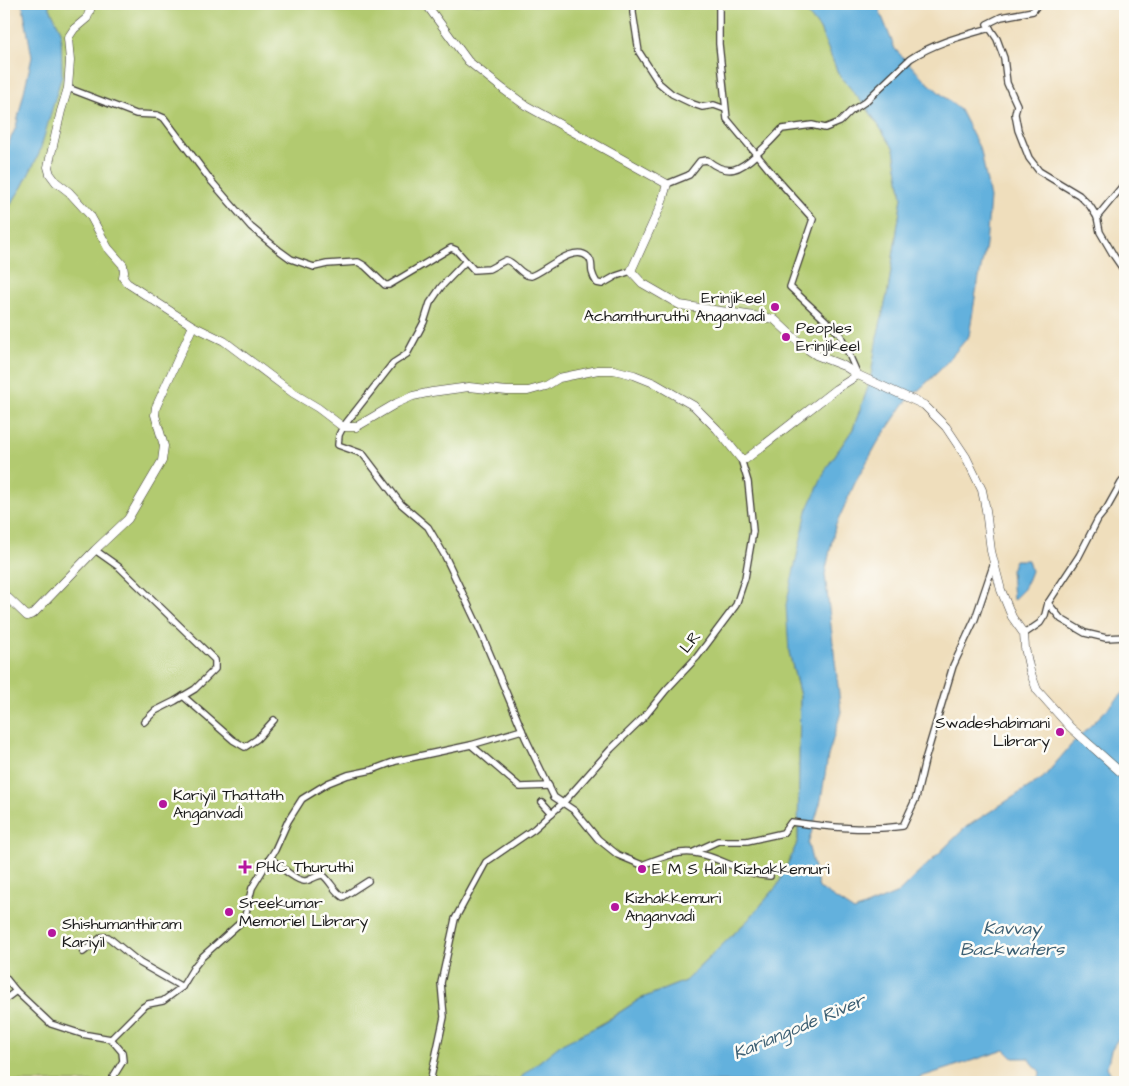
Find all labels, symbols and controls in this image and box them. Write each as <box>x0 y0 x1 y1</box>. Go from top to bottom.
place label: Erinjikeel Achamthuruthi Anganvadi <box>584 287 766 328</box>
marker: Erinjikeel Achamthuruthi Anganvadi <box>769 301 781 313</box>
place label: Peoples Erinjikeel <box>796 317 860 357</box>
marker: Peoples Erinjikeel <box>780 331 792 343</box>
street label: LR <box>674 626 706 658</box>
place label: Swadeshabimani Library <box>935 712 1051 753</box>
marker: Swadeshabimani Library <box>1054 726 1066 738</box>
place label: Kariyil Thattath Anganvadi <box>173 784 284 825</box>
marker: Kariyil Thattath Anganvadi <box>157 798 169 810</box>
place label: PHC Thuruthi <box>256 856 354 878</box>
place label: E M S Hall Kizhakkemuri <box>652 858 830 880</box>
marker: PHC Thuruthi <box>238 860 252 874</box>
marker: E M S Hall Kizhakkemuri <box>636 863 648 875</box>
place label: Kizhakkemuri Anganvadi <box>625 887 722 928</box>
place label: Sreekumar Memoriel Library <box>239 892 368 933</box>
marker: Kizhakkemuri Anganvadi <box>609 901 621 913</box>
marker: Sreekumar Memoriel Library <box>223 906 235 918</box>
place label: Shishumanthiram Kariyil <box>62 913 182 954</box>
water label: Kavvay Backwaters <box>960 916 1065 962</box>
marker: Shishumanthiram Kariyil <box>46 927 58 939</box>
water label: Kariangode River <box>729 987 871 1067</box>

